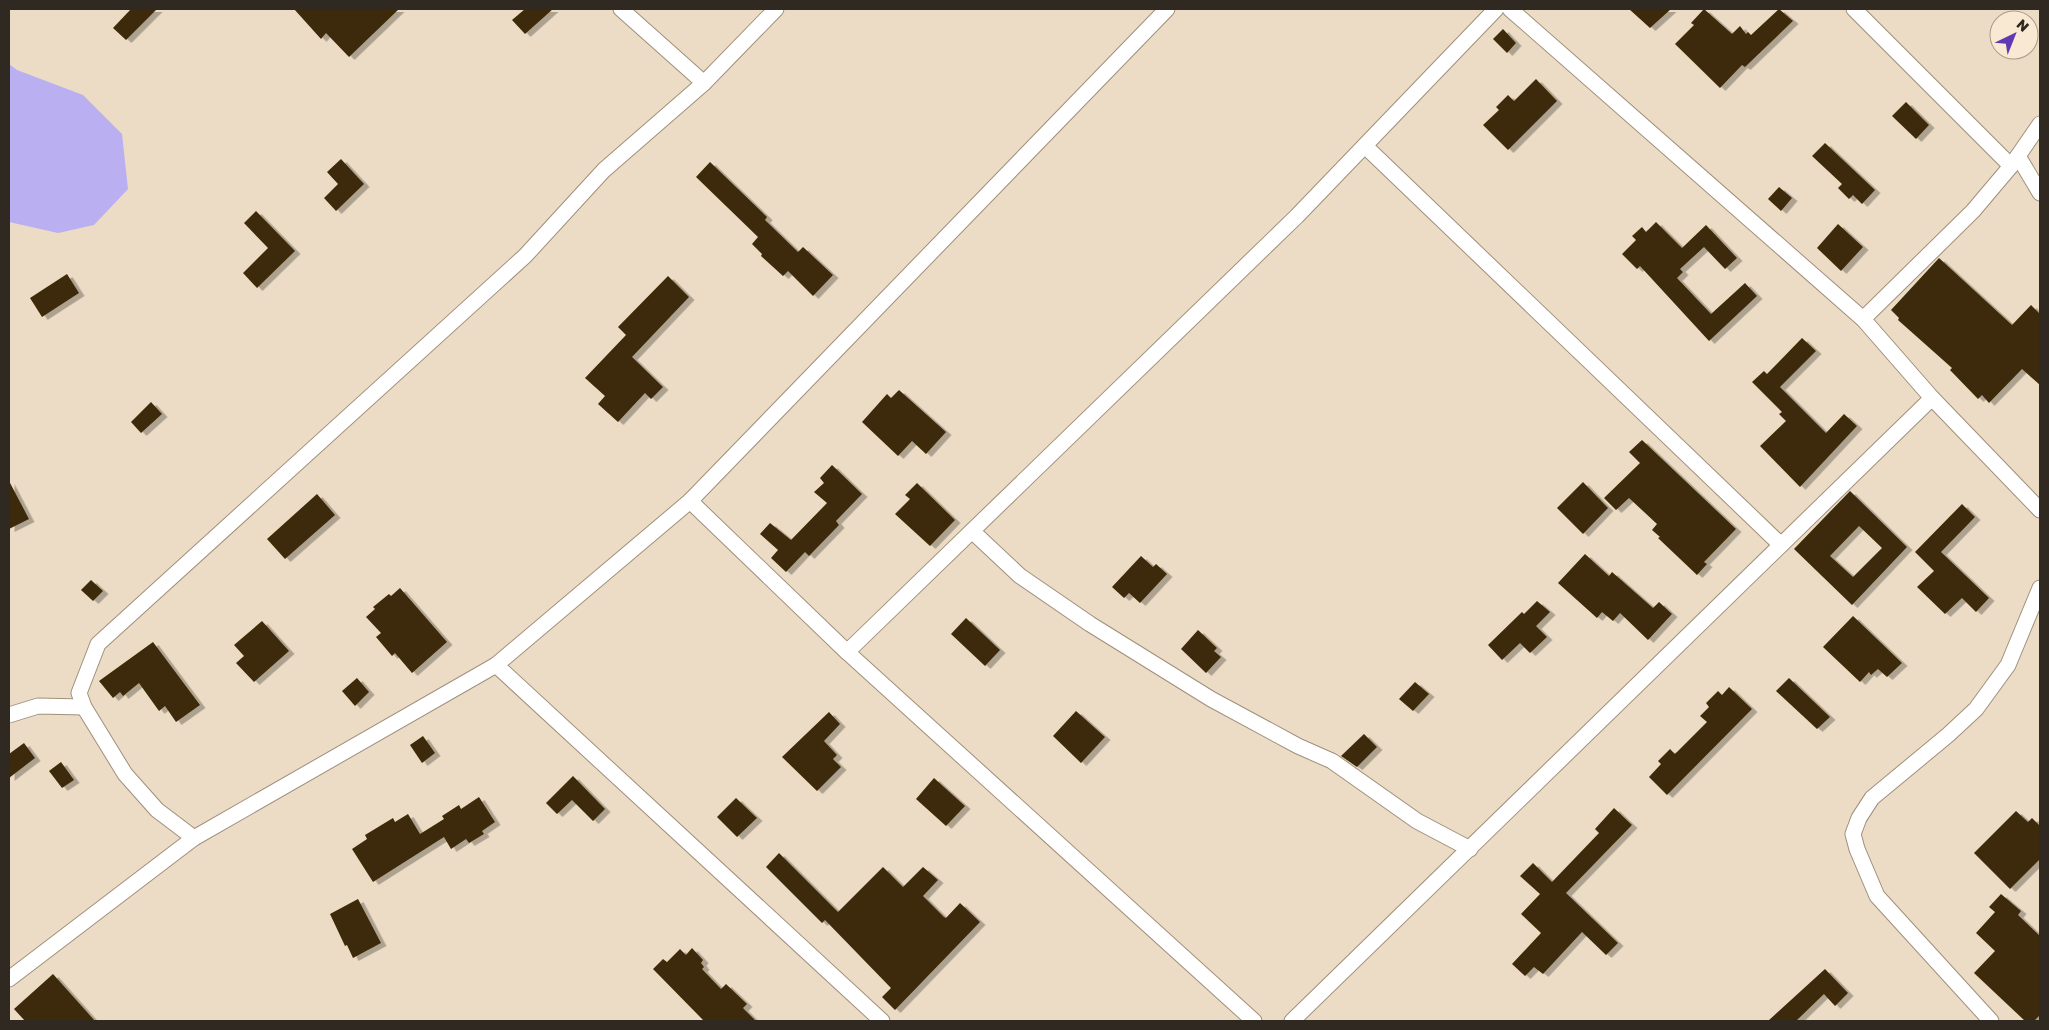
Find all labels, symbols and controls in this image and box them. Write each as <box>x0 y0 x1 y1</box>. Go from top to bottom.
north arrow <box>1989 10 2039 60</box>
text: N <box>2014 15 2033 35</box>

